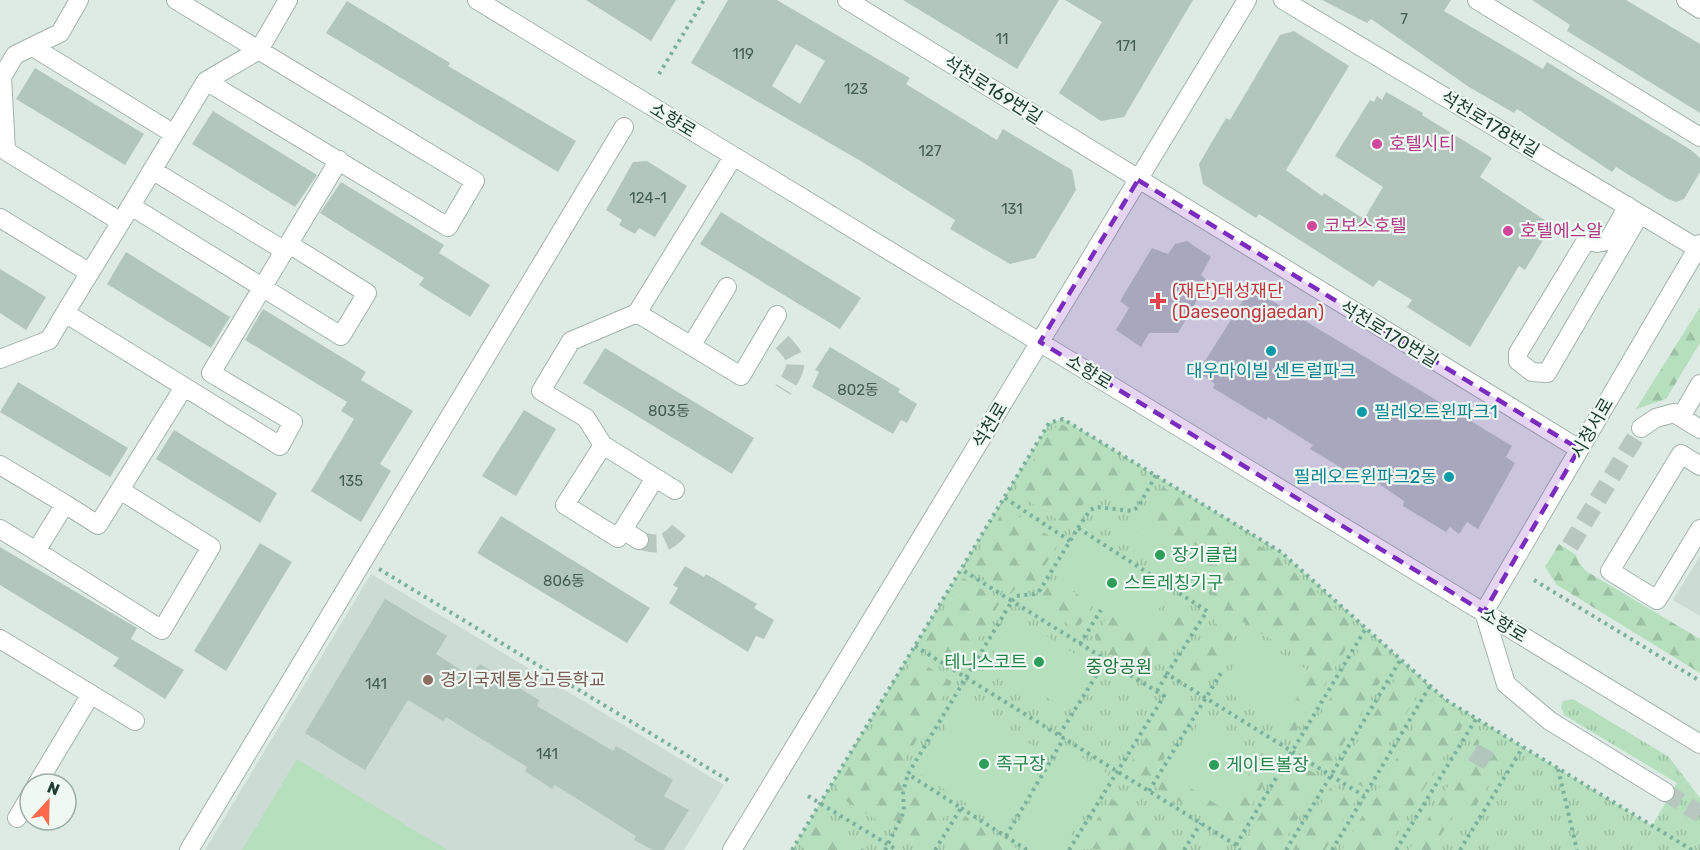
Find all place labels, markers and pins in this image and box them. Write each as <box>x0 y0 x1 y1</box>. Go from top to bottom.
place label: 호텔시티 <box>1389 133 1455 155</box>
marker: 호텔시티 <box>1370 137 1384 151</box>
place label: 코보스호텔 <box>1324 215 1407 237</box>
marker: 코보스호텔 <box>1305 219 1319 233</box>
place label: 호텔에스알 <box>1520 220 1603 242</box>
marker: 호텔에스알 <box>1501 224 1515 238</box>
place label: (재단)대성재단 (Daeseongjaedan) <box>1172 280 1324 323</box>
marker: (재단)대성재단 (Daeseongjaedan) <box>1149 292 1167 310</box>
marker: 대우마이빌 센트럴파크 <box>1264 344 1278 358</box>
place label: 대우마이빌 센트럴파크 <box>1186 360 1356 382</box>
place label: 필레오트윈파크1 <box>1374 401 1498 423</box>
marker: 필레오트윈파크1 <box>1355 405 1369 419</box>
place label: 필레오트윈파크2동 <box>1294 466 1437 488</box>
marker: 필레오트윈파크2동 <box>1442 470 1456 484</box>
place label: 장기클럽 <box>1172 544 1238 566</box>
marker: 장기클럽 <box>1153 548 1167 562</box>
place label: 스트레칭기구 <box>1124 572 1223 594</box>
marker: 스트레칭기구 <box>1105 576 1119 590</box>
place label: 테니스코트 <box>944 651 1027 673</box>
marker: 테니스코트 <box>1032 655 1046 669</box>
place label: 경기국제통상고등학교 <box>440 669 606 691</box>
marker: 경기국제통상고등학교 <box>421 673 435 687</box>
place label: 족구장 <box>996 753 1046 775</box>
place label: 게이트볼장 <box>1226 754 1309 776</box>
marker: 족구장 <box>977 757 991 771</box>
marker: 게이트볼장 <box>1207 758 1221 772</box>

